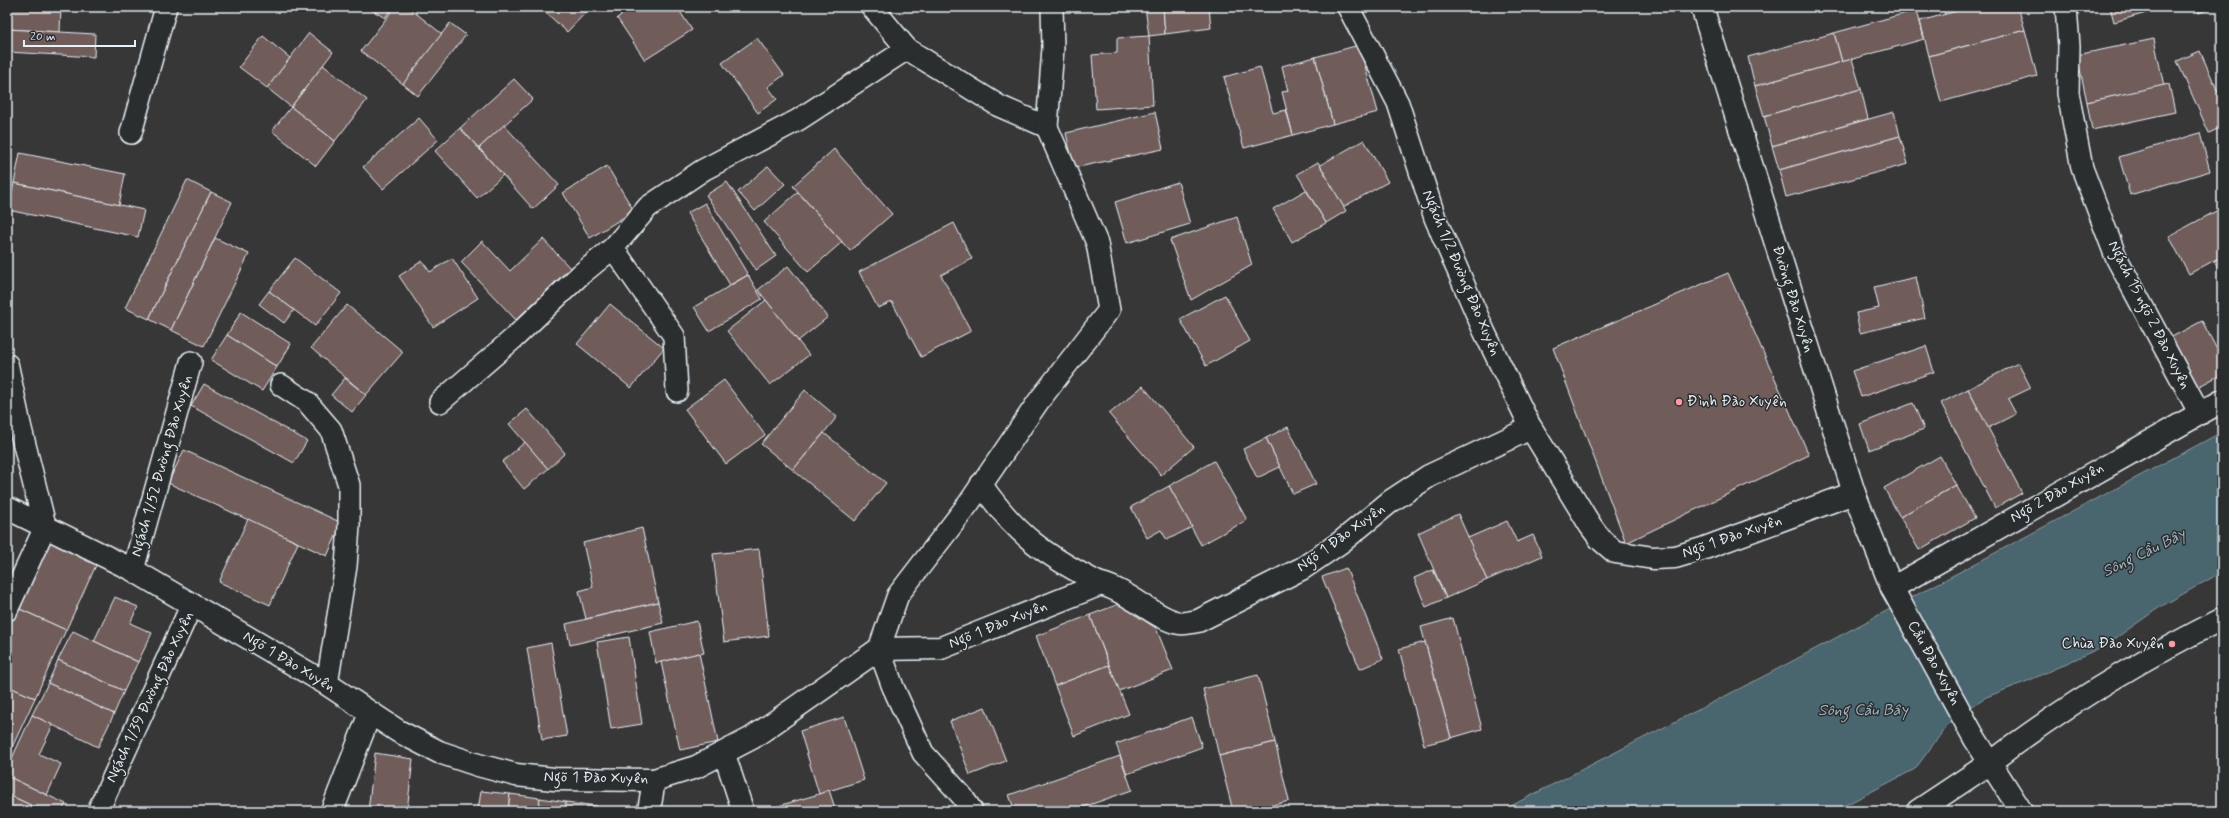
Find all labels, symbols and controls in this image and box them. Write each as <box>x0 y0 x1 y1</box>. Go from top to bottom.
scale bar <box>24 22 135 48</box>
text: 20 m <box>30 29 56 45</box>
street label: Ngách 1/2 Đường Đào Xuyên <box>1416 187 1505 359</box>
street label: Ngách 15 ngõ 2 Đào Xuyên <box>2102 237 2195 393</box>
street label: Đường Đào Xuyên <box>1766 243 1819 355</box>
street label: Ngách 1/52 Đường Đào Xuyên <box>126 373 198 559</box>
place label: Đình Đào Xuyên <box>1687 392 1787 412</box>
marker: Đình Đào Xuyên <box>1674 397 1684 407</box>
street label: Ngõ 2 Đào Xuyên <box>2007 458 2108 529</box>
street label: Ngõ 1 Đào Xuyên <box>1293 499 1390 578</box>
street label: Ngõ 1 Đào Xuyên <box>1679 511 1785 564</box>
water label: Sông Cầu Bây <box>2099 523 2191 584</box>
street label: Ngõ 1 Đào Xuyên <box>946 596 1051 655</box>
street label: Ngách 1/39 Đường Đào Xuyên <box>101 608 199 786</box>
street label: Cầu Đào Xuyên <box>1903 617 1965 709</box>
street label: Ngõ 1 Đào Xuyên <box>239 627 339 698</box>
place label: Chùa Đào Xuyên <box>2061 634 2164 654</box>
marker: Chùa Đào Xuyên <box>2167 639 2177 649</box>
water label: Sông Cầu Bây <box>1818 700 1909 723</box>
street label: Ngõ 1 Đào Xuyên <box>544 767 648 790</box>

